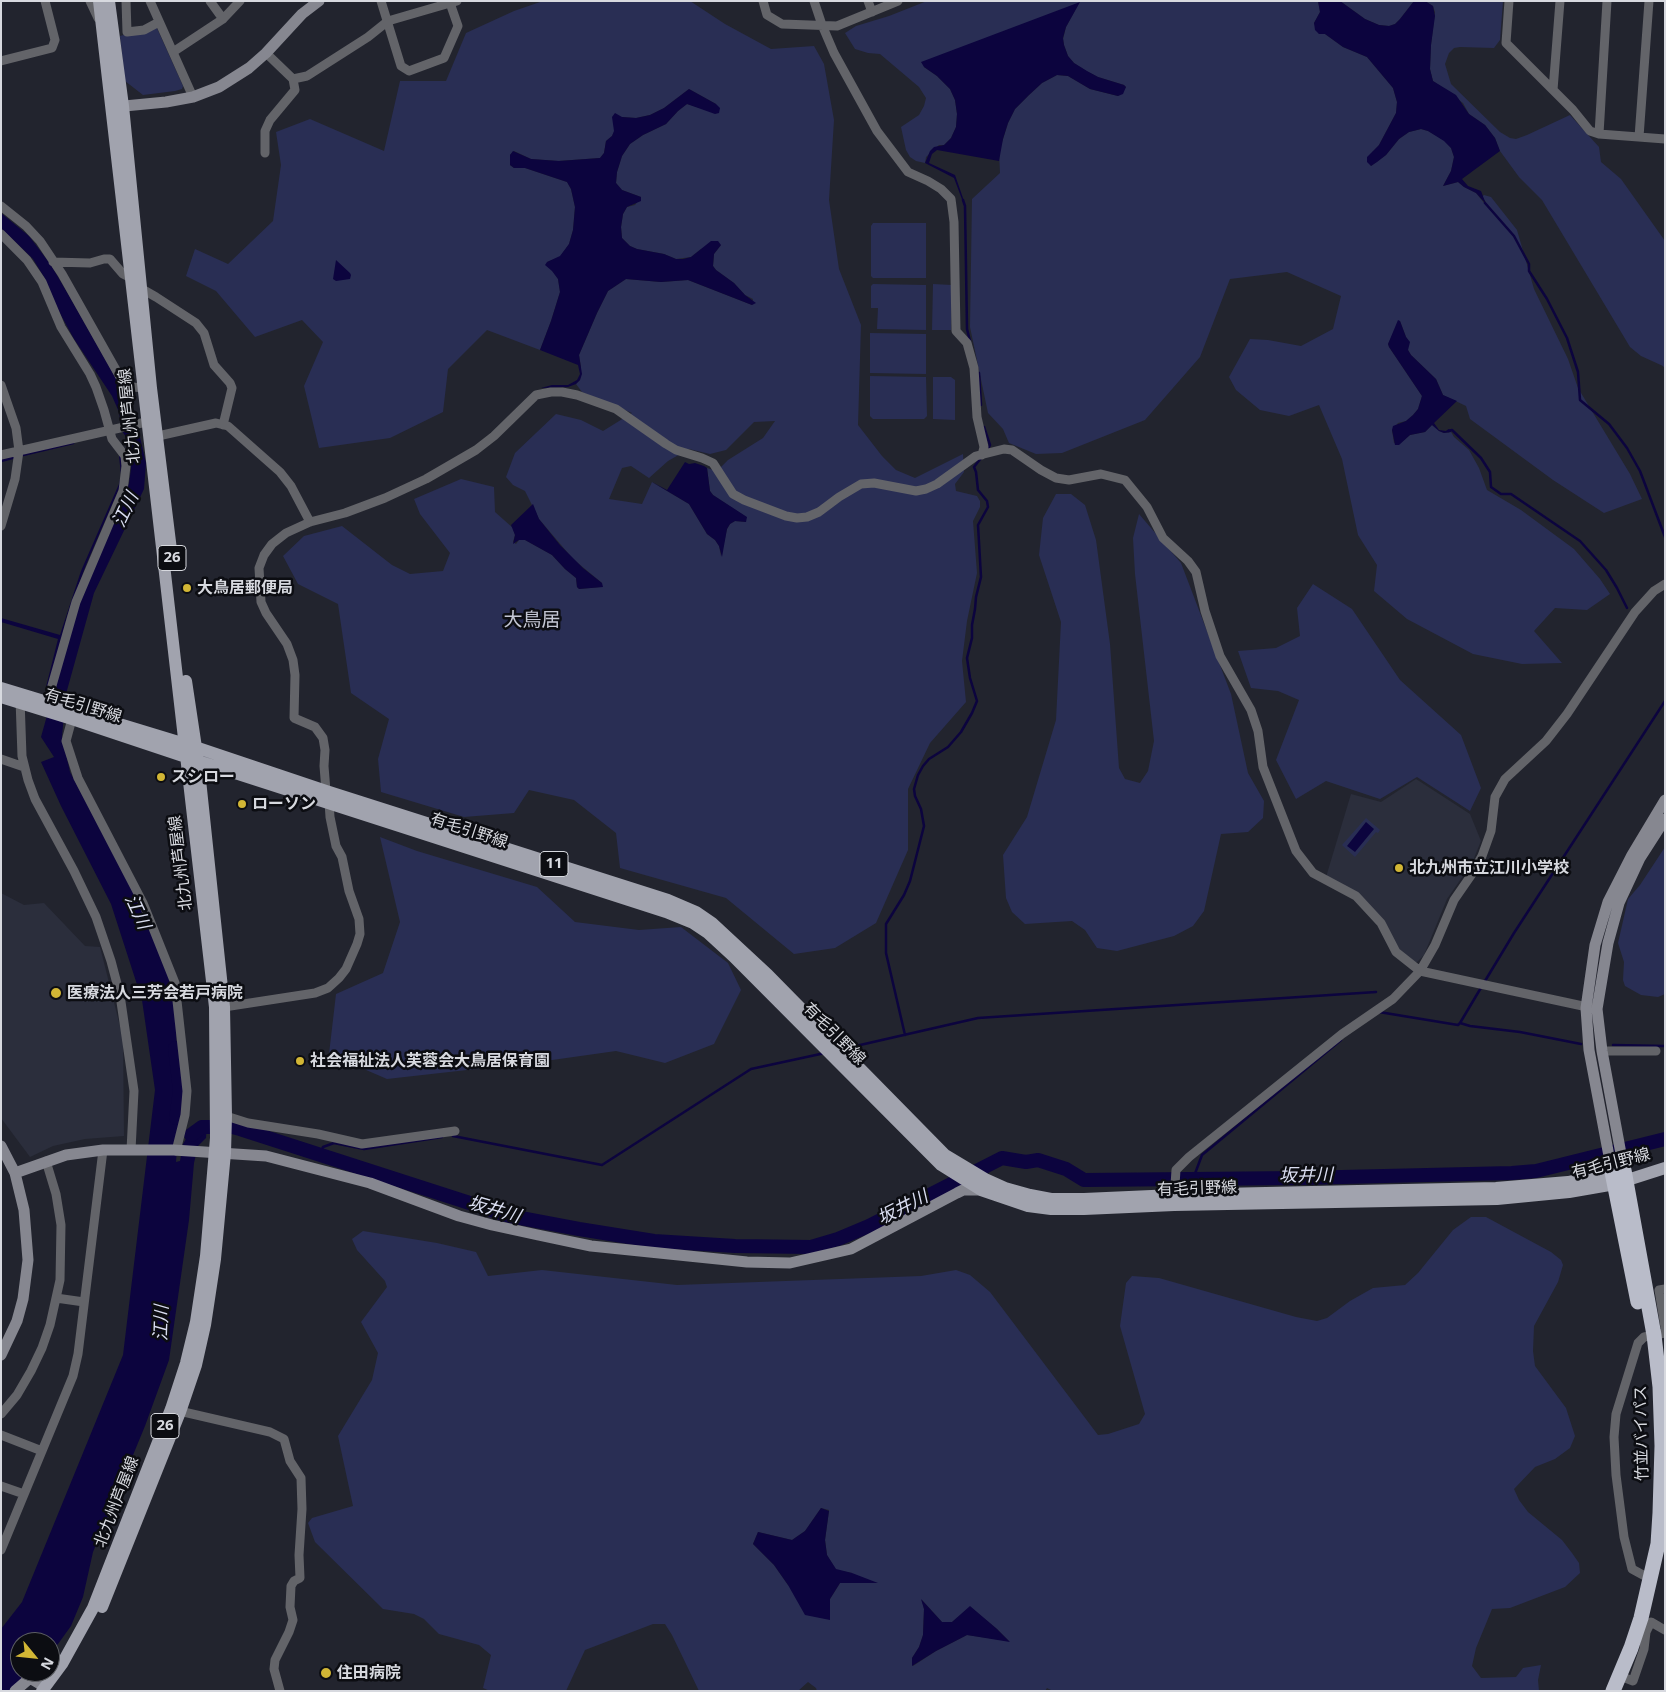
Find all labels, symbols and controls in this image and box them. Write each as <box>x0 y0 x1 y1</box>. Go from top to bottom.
street label: 北九州芦屋線 <box>115 367 145 465</box>
water label: 江川 <box>109 489 143 531</box>
road number: 26 <box>158 546 186 570</box>
place label: 大鳥居郵便局 <box>197 578 293 598</box>
marker: 大鳥居郵便局 <box>181 582 193 594</box>
district label: 大鳥居 <box>504 610 560 632</box>
street label: 有毛引野線 <box>42 685 124 727</box>
place label: スシロー <box>171 767 235 787</box>
marker: スシロー <box>155 771 167 783</box>
place label: ローソン <box>252 794 316 814</box>
marker: ローソン <box>236 798 248 810</box>
street label: 有毛引野線 <box>428 810 510 852</box>
street label: 北九州芦屋線 <box>166 814 196 912</box>
road number: 11 <box>540 852 568 876</box>
place label: 北九州市立江川小学校 <box>1409 858 1569 878</box>
marker: 北九州市立江川小学校 <box>1393 862 1405 874</box>
water label: 江川 <box>120 891 154 933</box>
place label: 医療法人三芳会若戸病院 <box>67 983 243 1003</box>
marker: 医療法人三芳会若戸病院 <box>49 986 63 1000</box>
street label: 有毛引野線 <box>799 999 869 1069</box>
place label: 社会福祉法人芙蓉会大鳥居保育園 <box>310 1051 550 1071</box>
marker: 社会福祉法人芙蓉会大鳥居保育園 <box>294 1055 306 1067</box>
street label: 有毛引野線 <box>1570 1145 1652 1183</box>
water label: 坂井川 <box>1279 1165 1333 1187</box>
street label: 有毛引野線 <box>1157 1178 1237 1200</box>
water label: 坂井川 <box>874 1186 932 1230</box>
water label: 坂井川 <box>465 1192 523 1228</box>
water label: 江川 <box>151 1305 173 1341</box>
street label: 竹並バイパス <box>1632 1385 1652 1481</box>
road number: 26 <box>151 1414 179 1438</box>
street label: 北九州芦屋線 <box>91 1454 143 1550</box>
north arrow <box>10 1632 60 1682</box>
text: N <box>37 1654 59 1673</box>
place label: 住田病院 <box>337 1663 401 1683</box>
marker: 住田病院 <box>319 1666 333 1680</box>

